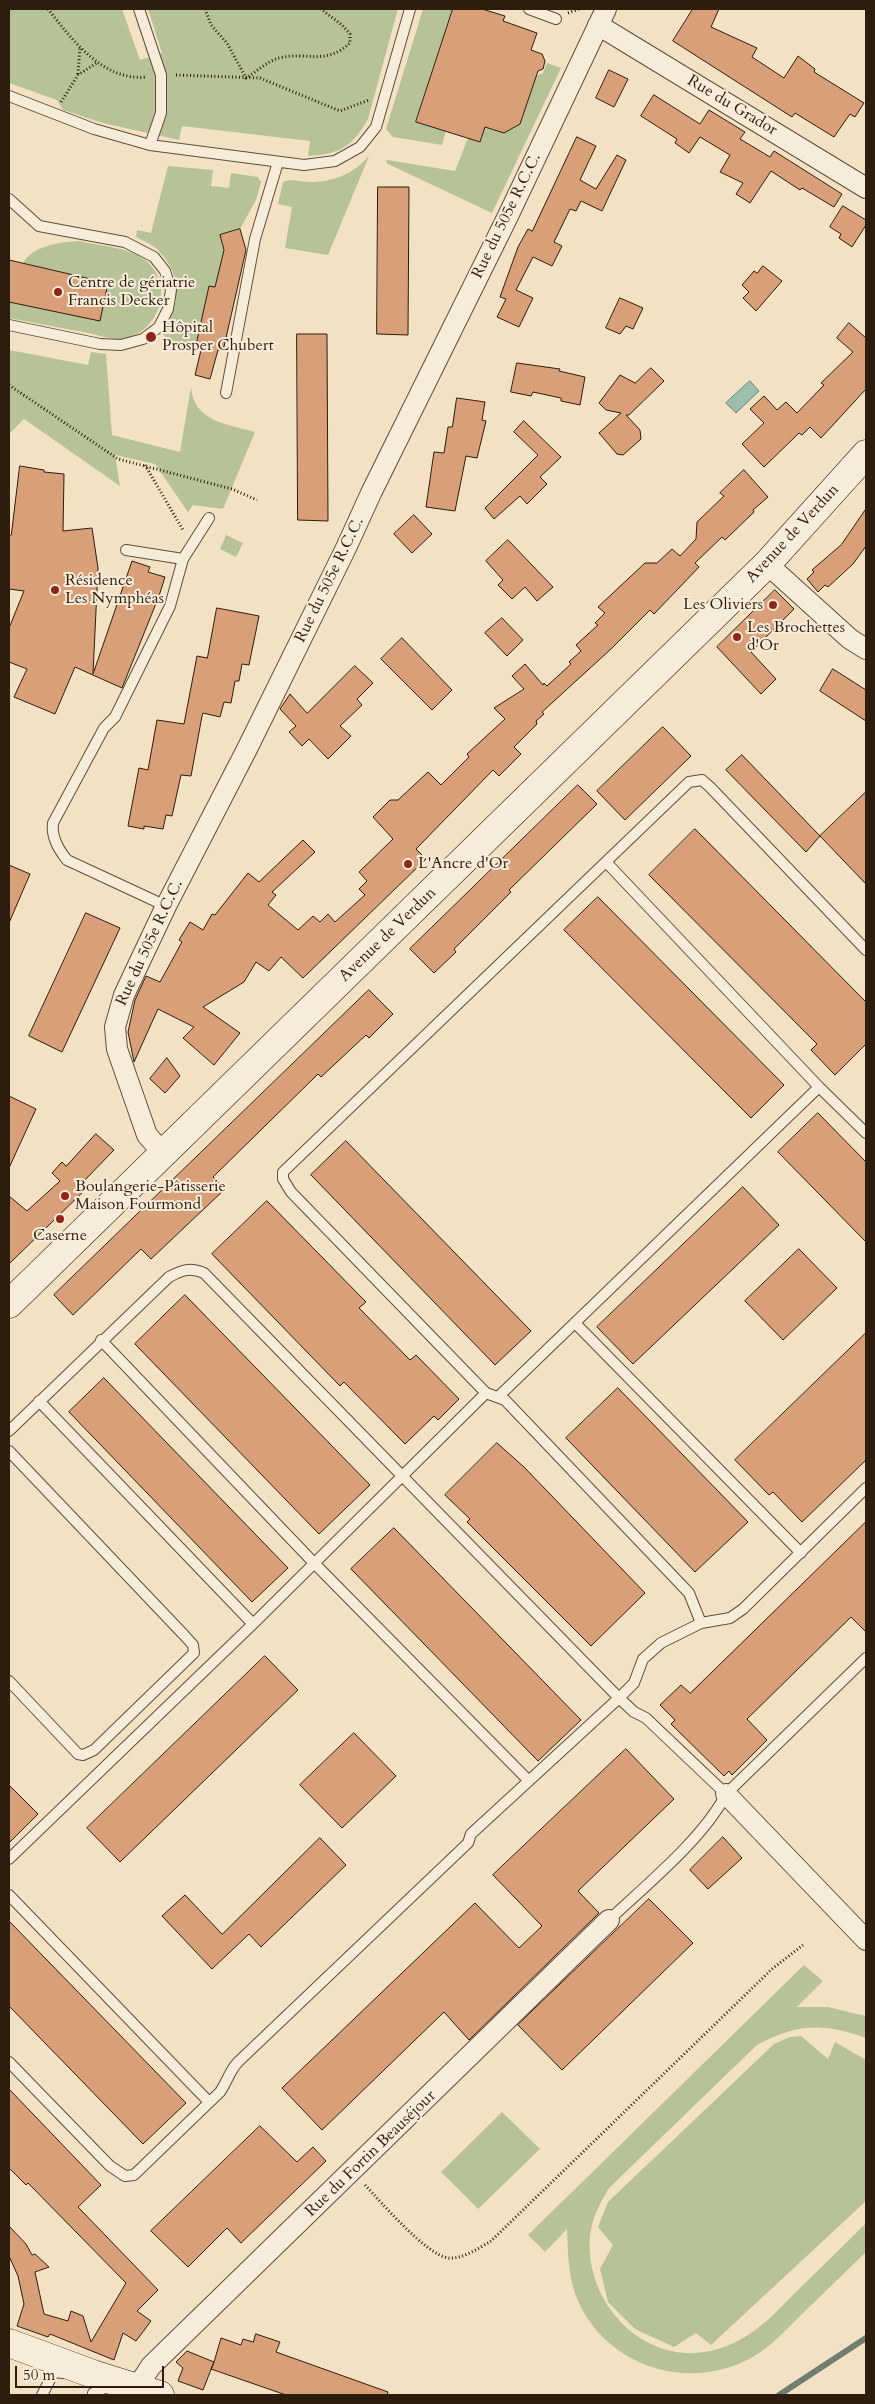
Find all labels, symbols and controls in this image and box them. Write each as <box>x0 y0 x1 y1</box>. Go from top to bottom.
street label: Rue du Grador <box>684 72 780 140</box>
street label: Rue du 505e R.C.C. <box>468 150 546 282</box>
place label: Centre de gériatrie Francis Decker <box>68 273 195 311</box>
marker: Centre de gériatrie Francis Decker <box>52 286 64 298</box>
place label: Hôpital Prosper Chubert <box>162 318 274 356</box>
marker: Hôpital Prosper Chubert <box>144 330 158 344</box>
street label: Avenue de Verdun <box>742 481 844 587</box>
street label: Rue du 505e R.C.C. <box>291 514 369 646</box>
place label: Résidence Les Nymphéas <box>65 571 164 609</box>
marker: Résidence Les Nymphéas <box>49 584 61 596</box>
place label: Les Oliviers <box>683 595 763 615</box>
marker: Les Oliviers <box>767 599 779 611</box>
place label: Les Brochettes d'Or <box>747 618 845 656</box>
marker: Les Brochettes d'Or <box>731 631 743 643</box>
place label: L'Ancre d'Or <box>418 854 508 874</box>
marker: L'Ancre d'Or <box>402 858 414 870</box>
street label: Rue du 505e R.C.C. <box>112 877 188 1009</box>
street label: Avenue de Verdun <box>335 884 441 986</box>
place label: Boulangerie-Pâtisserie Maison Fourmond <box>75 1177 226 1215</box>
marker: Boulangerie-Pâtisserie Maison Fourmond <box>59 1190 71 1202</box>
marker: Caserne <box>54 1213 66 1225</box>
place label: Caserne <box>33 1226 87 1246</box>
street label: Rue du Fortin Beauséjour <box>302 2087 440 2221</box>
scale bar <box>18 2356 166 2388</box>
text: 50 m <box>23 2365 55 2385</box>

